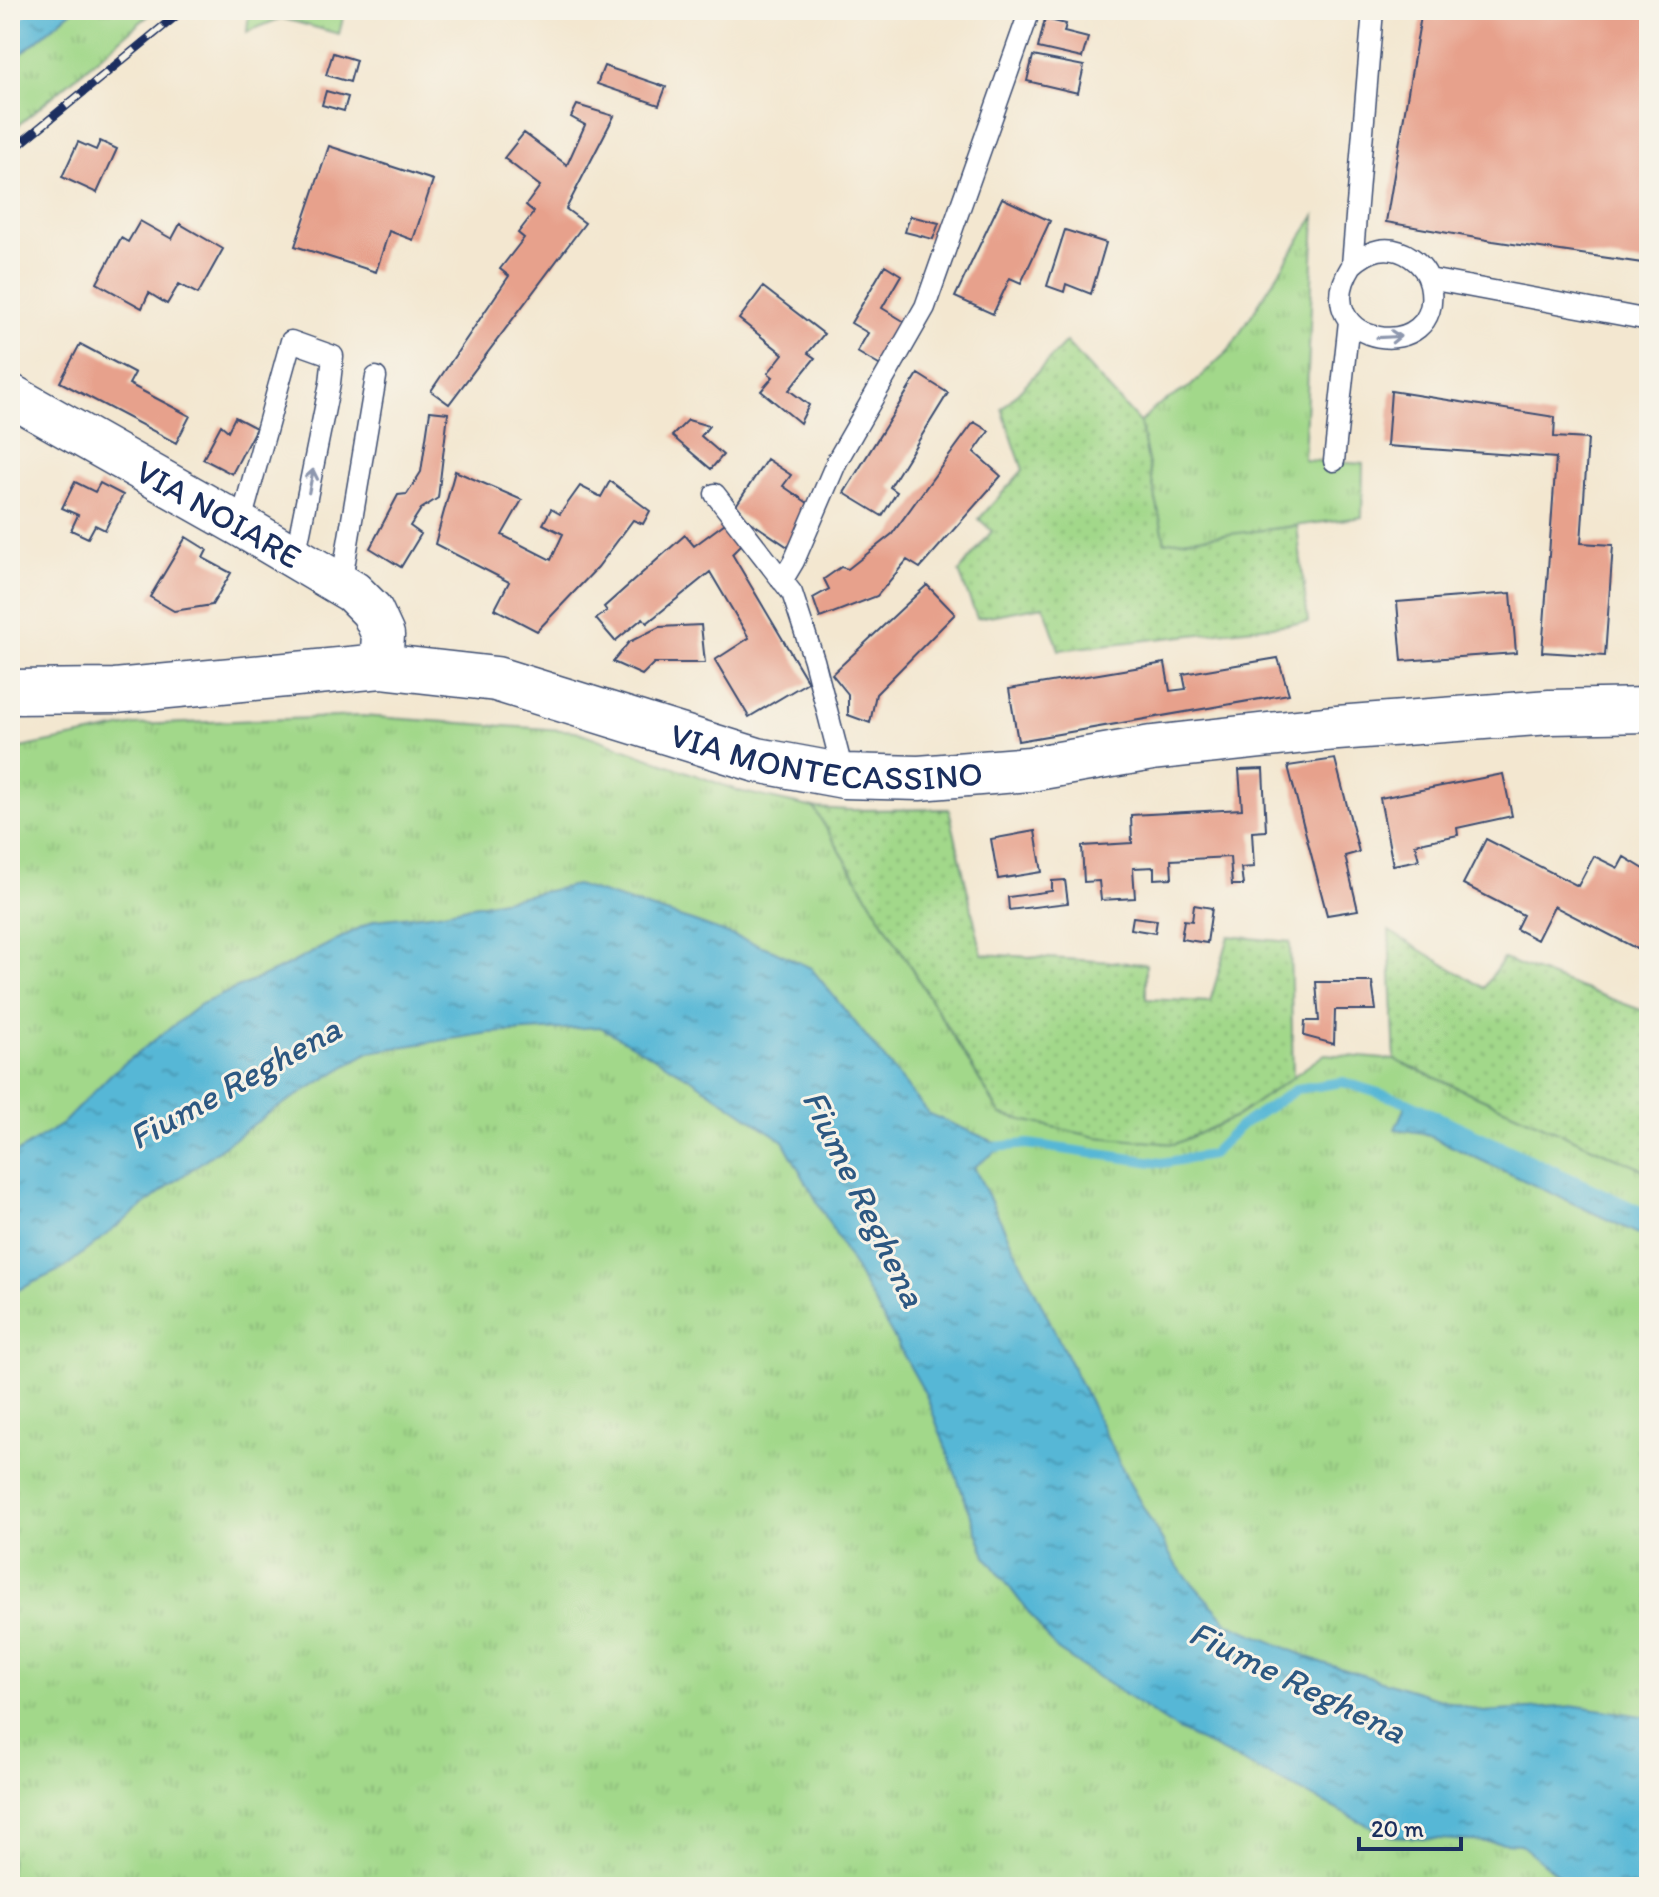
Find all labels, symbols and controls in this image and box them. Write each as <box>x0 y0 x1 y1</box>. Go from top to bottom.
one-way arrow <box>1375 329 1402 344</box>
street label: VIA NOIARE <box>129 450 308 578</box>
one-way arrow <box>305 469 320 494</box>
street label: VIA MONTECASSINO <box>665 714 984 799</box>
water label: Fiume Reghena <box>121 1006 348 1158</box>
water label: Fiume Reghena <box>793 1083 936 1314</box>
water label: Fiume Reghena <box>1182 1610 1414 1753</box>
scale bar <box>1359 1801 1461 1851</box>
text: 20 m <box>1371 1814 1424 1843</box>

